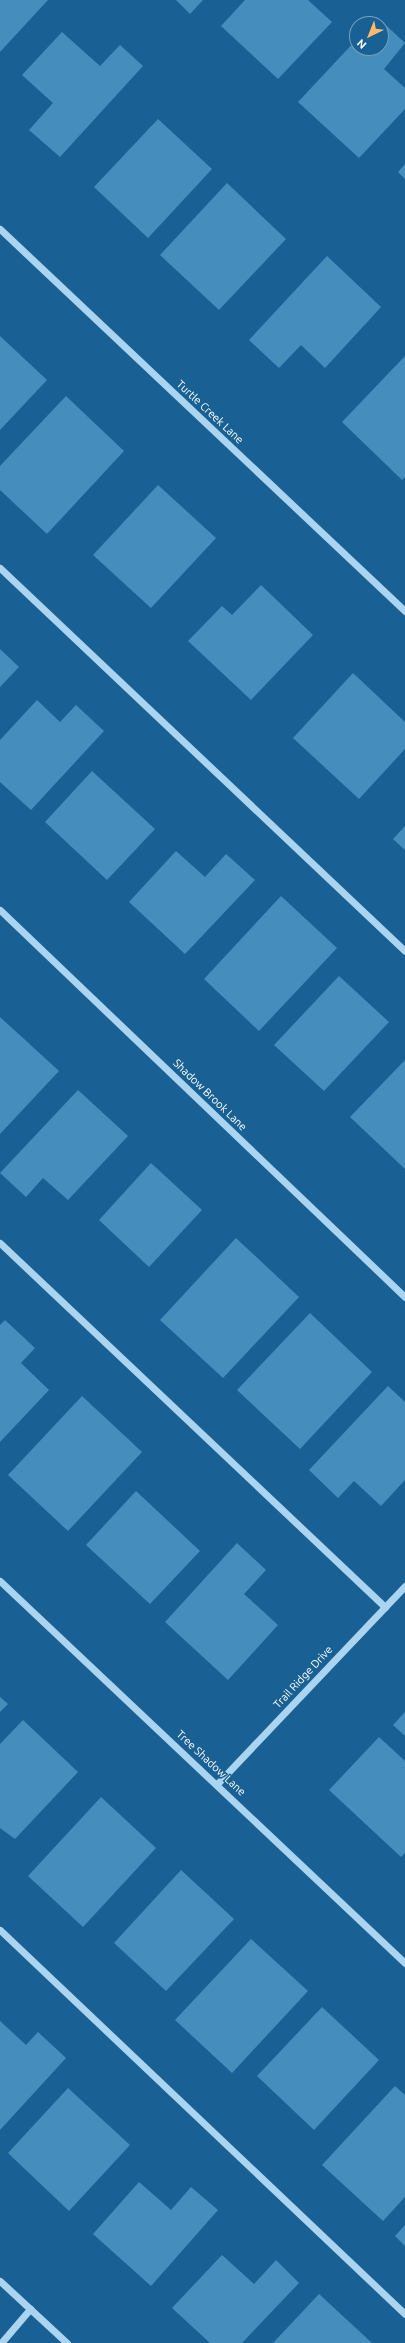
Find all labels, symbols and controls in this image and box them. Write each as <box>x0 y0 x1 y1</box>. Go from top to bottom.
north arrow <box>349 16 389 56</box>
text: N <box>354 37 369 51</box>
street label: Turtle Creek Lane <box>174 378 246 446</box>
street label: Shadow Brook Lane <box>170 1056 250 1134</box>
street label: Trail Ridge Drive <box>271 1643 335 1711</box>
street label: Tree Shadow Lane <box>174 1728 248 1798</box>

